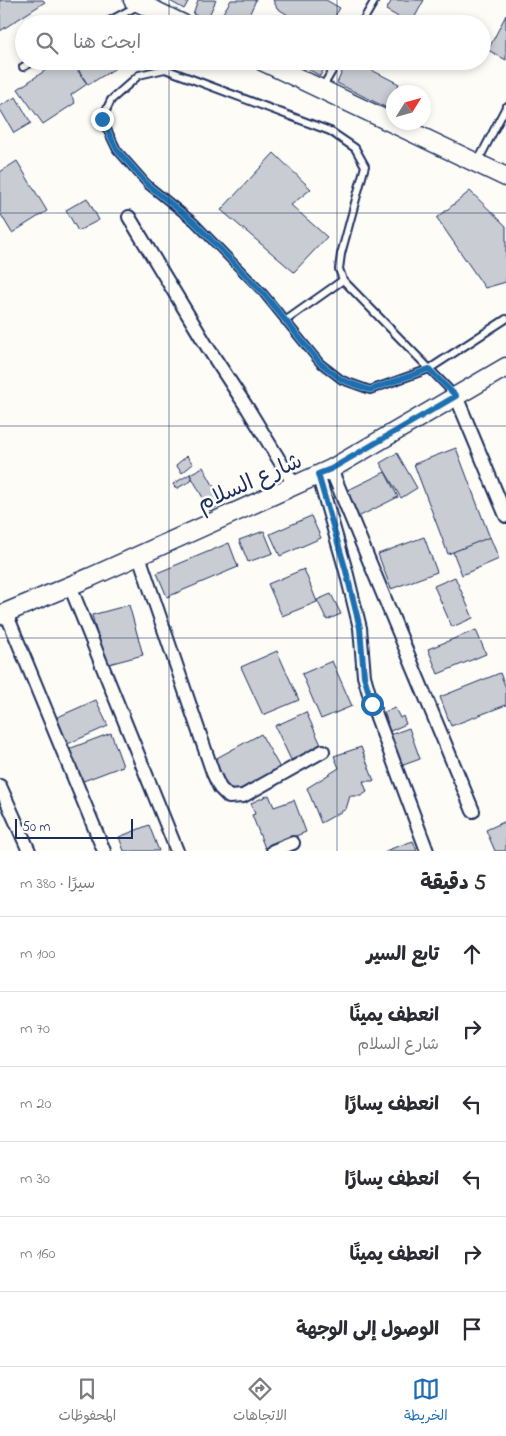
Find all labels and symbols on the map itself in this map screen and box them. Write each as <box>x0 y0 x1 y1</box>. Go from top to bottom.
north arrow <box>386 85 431 130</box>
route end <box>91 108 114 131</box>
street label: شارع السلام <box>193 446 308 521</box>
route start <box>361 693 384 716</box>
scale bar <box>15 816 132 839</box>

